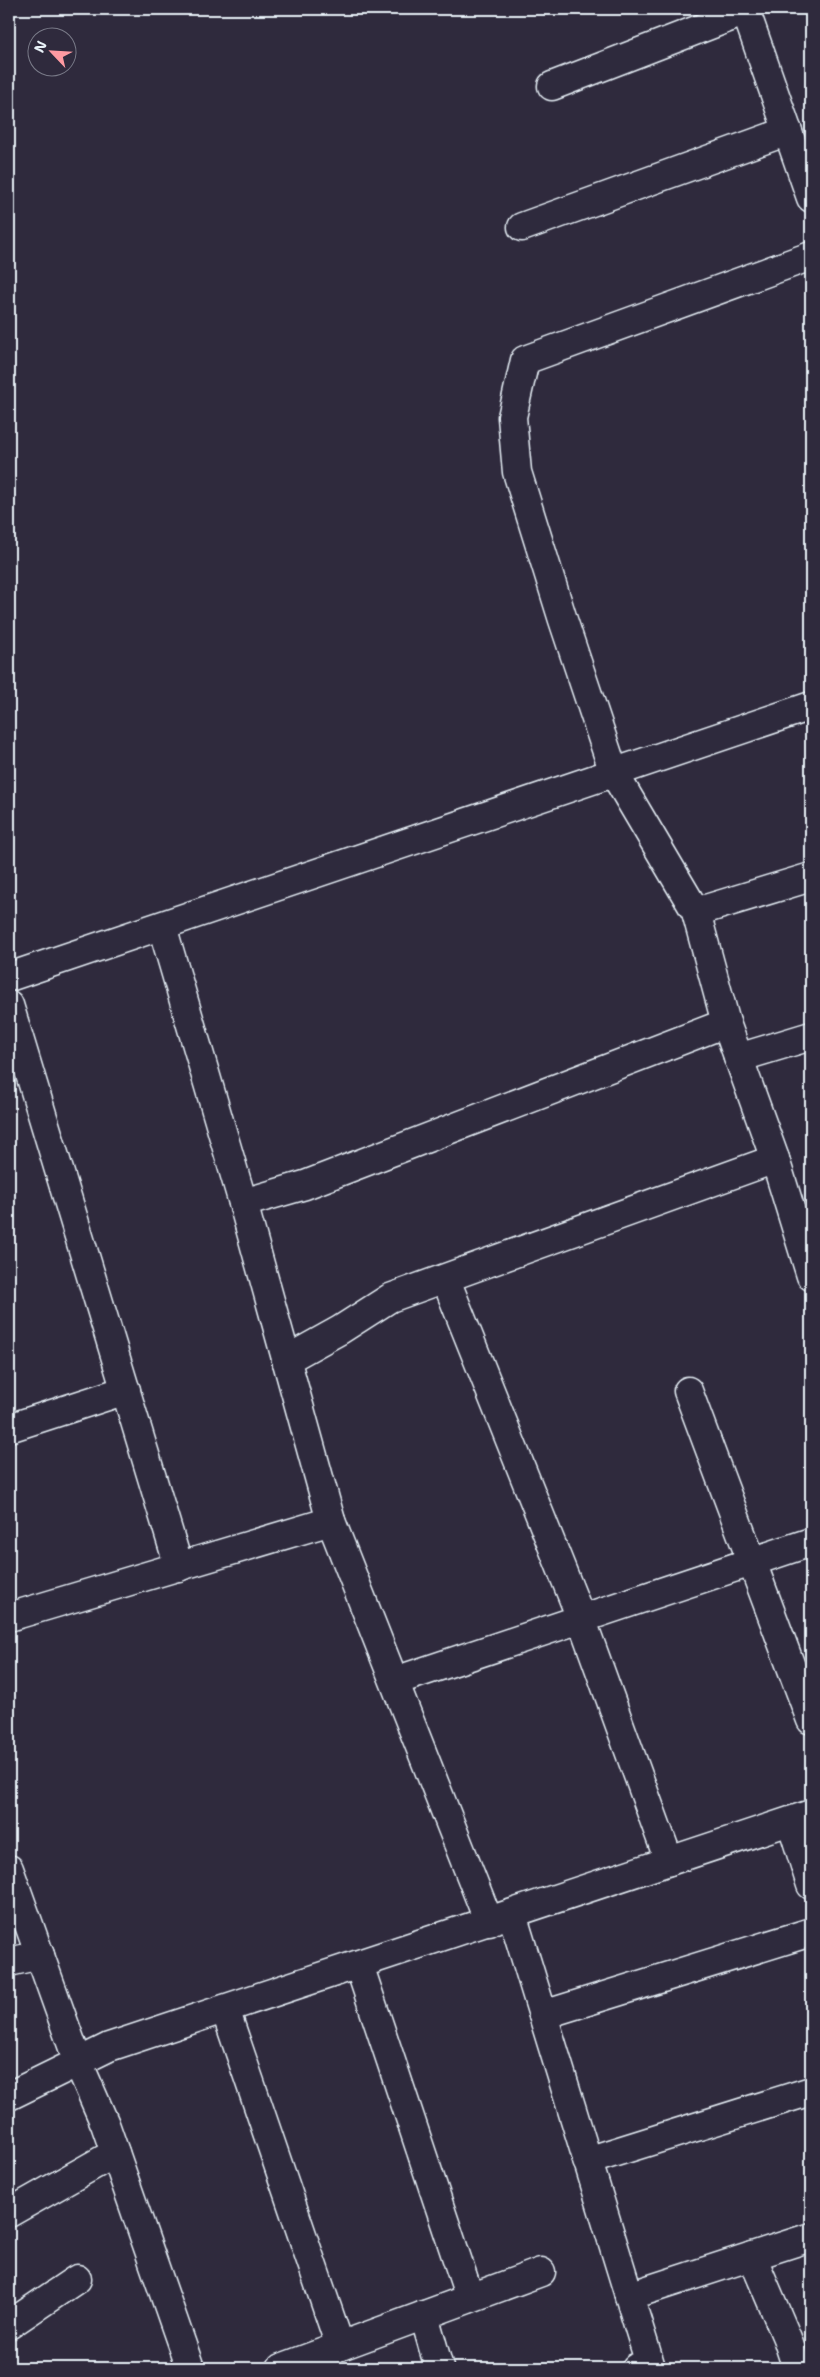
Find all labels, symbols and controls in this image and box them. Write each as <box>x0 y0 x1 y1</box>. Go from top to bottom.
north arrow <box>28 28 78 78</box>
text: N <box>30 38 51 55</box>

